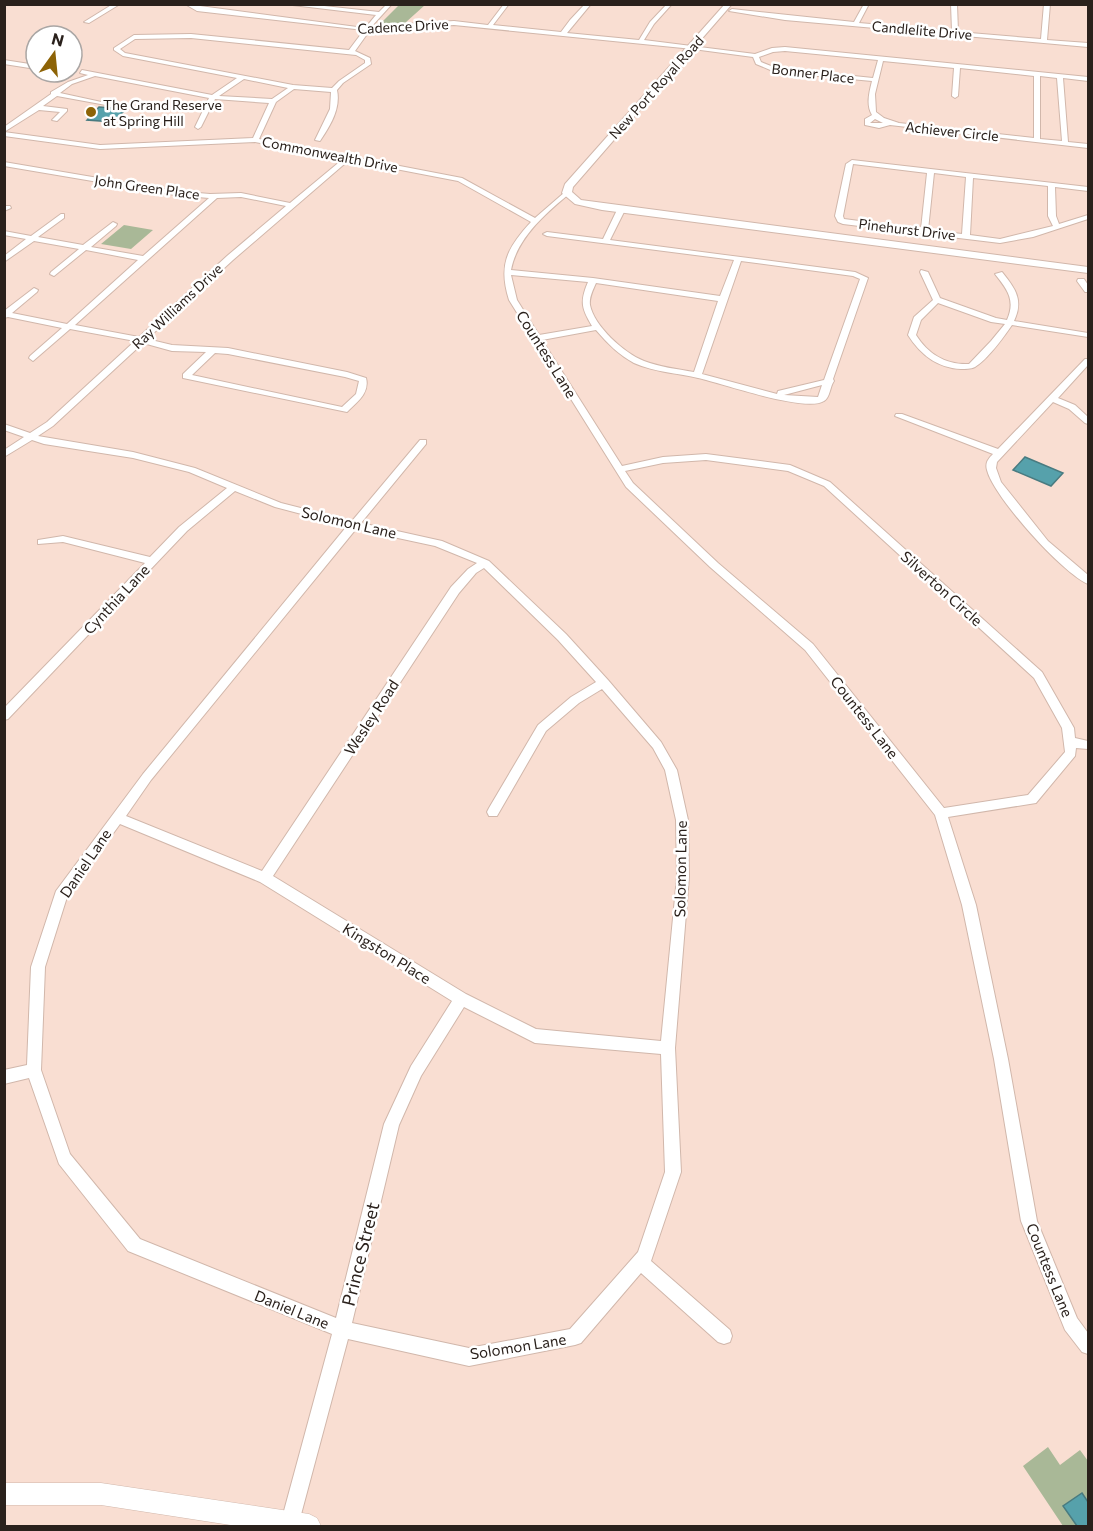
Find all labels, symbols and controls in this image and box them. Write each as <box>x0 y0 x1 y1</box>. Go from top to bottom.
street label: Cadence Drive <box>357 15 449 37</box>
street label: Candlelite Drive <box>871 17 973 43</box>
north arrow <box>24 24 84 84</box>
text: N <box>50 28 66 50</box>
street label: New Port Royal Road <box>605 32 707 142</box>
street label: Bonner Place <box>771 60 855 86</box>
place label: The Grand Reserve at Spring Hill <box>103 96 222 129</box>
marker: The Grand Reserve at Spring Hill <box>84 105 98 119</box>
street label: Achiever Circle <box>904 118 1000 144</box>
street label: Commonwealth Drive <box>261 132 399 176</box>
street label: John Green Place <box>93 171 201 203</box>
street label: Pinehurst Drive <box>858 215 956 243</box>
street label: Ray Williams Drive <box>128 260 226 352</box>
street label: Countess Lane <box>513 307 581 401</box>
street label: Solomon Lane <box>300 502 398 542</box>
street label: Silverton Circle <box>898 547 986 629</box>
street label: Cynthia Lane <box>79 560 153 638</box>
street label: Countess Lane <box>827 672 903 762</box>
street label: Wesley Road <box>340 676 402 758</box>
street label: Solomon Lane <box>670 820 690 918</box>
street label: Daniel Lane <box>55 825 115 901</box>
street label: Kingston Place <box>340 919 434 987</box>
street label: Prince Street <box>336 1200 384 1308</box>
street label: Countess Lane <box>1023 1220 1077 1320</box>
street label: Daniel Lane <box>252 1286 332 1332</box>
street label: Solomon Lane <box>469 1330 567 1362</box>

